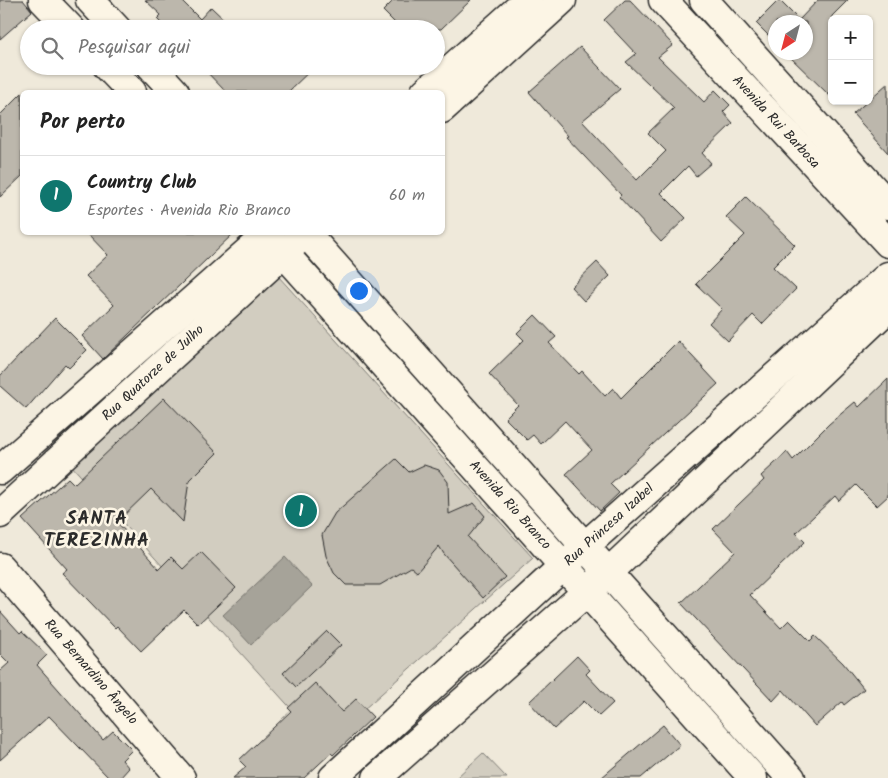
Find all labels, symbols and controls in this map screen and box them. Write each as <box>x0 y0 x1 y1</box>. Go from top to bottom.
north arrow <box>768 15 813 60</box>
map controls <box>828 15 873 105</box>
button: + <box>828 15 873 60</box>
search box <box>20 20 445 75</box>
text: Pesquisar aqui <box>78 33 190 63</box>
icon: search <box>38 34 66 62</box>
button: − <box>828 60 873 105</box>
street label: Avenida Rui Barbosa <box>727 70 825 174</box>
text: Por perto <box>40 106 125 139</box>
text: Country Club <box>87 168 197 198</box>
text: 1 <box>54 183 58 208</box>
text: 60 m <box>389 183 425 208</box>
text: Esportes · Avenida Rio Branco <box>87 198 291 223</box>
your location <box>346 278 372 304</box>
street label: Rua Quatorze de Julho <box>97 320 209 426</box>
street label: Avenida Rio Branco <box>464 455 556 555</box>
street label: Rua Princesa Izabel <box>559 478 659 572</box>
pin: 1 <box>285 492 317 530</box>
district label: SANTA TEREZINHA <box>44 504 150 556</box>
street label: Rua Bernardino Ângelo <box>39 614 143 730</box>

